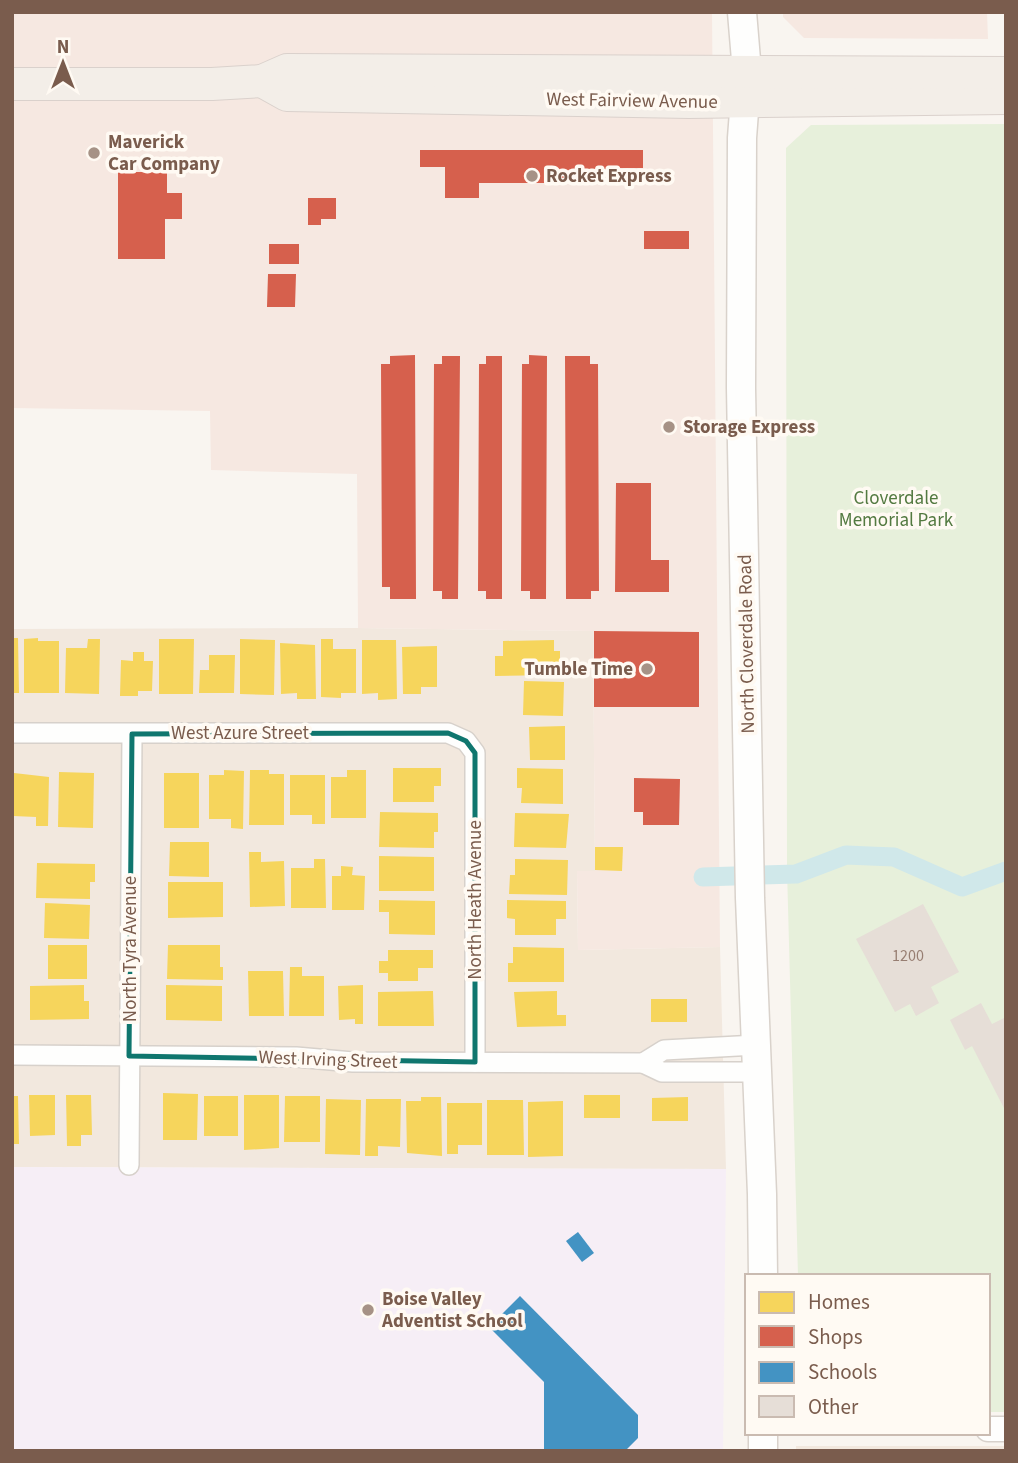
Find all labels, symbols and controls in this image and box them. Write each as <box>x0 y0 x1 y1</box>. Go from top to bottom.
north arrow <box>28 28 98 98</box>
text: N <box>57 34 69 61</box>
street label: West Fairview Avenue <box>546 86 718 116</box>
place label: Maverick Car Company <box>108 129 220 178</box>
marker: Maverick Car Company <box>86 145 102 161</box>
place label: Rocket Express <box>546 163 672 190</box>
marker: Rocket Express <box>524 168 540 184</box>
place label: Storage Express <box>683 414 815 441</box>
marker: Storage Express <box>661 419 677 435</box>
park label: Cloverdale Memorial Park <box>839 485 954 534</box>
street label: North Cloverdale Road <box>732 554 762 734</box>
place label: Tumble Time <box>524 656 633 683</box>
marker: Tumble Time <box>639 661 655 677</box>
street label: West Azure Street <box>171 720 310 747</box>
street label: North Heath Avenue <box>462 820 489 980</box>
street label: North Tyra Avenue <box>117 876 144 1022</box>
house number: 1200 <box>892 945 924 967</box>
street label: West Irving Street <box>258 1044 399 1076</box>
legend <box>745 1274 990 1435</box>
place label: Boise Valley Adventist School <box>381 1286 523 1335</box>
text: Homes <box>808 1287 870 1317</box>
marker: Boise Valley Adventist School <box>360 1302 376 1318</box>
text: Shops <box>808 1322 863 1352</box>
text: Schools <box>808 1357 877 1387</box>
text: Other <box>808 1392 859 1422</box>

